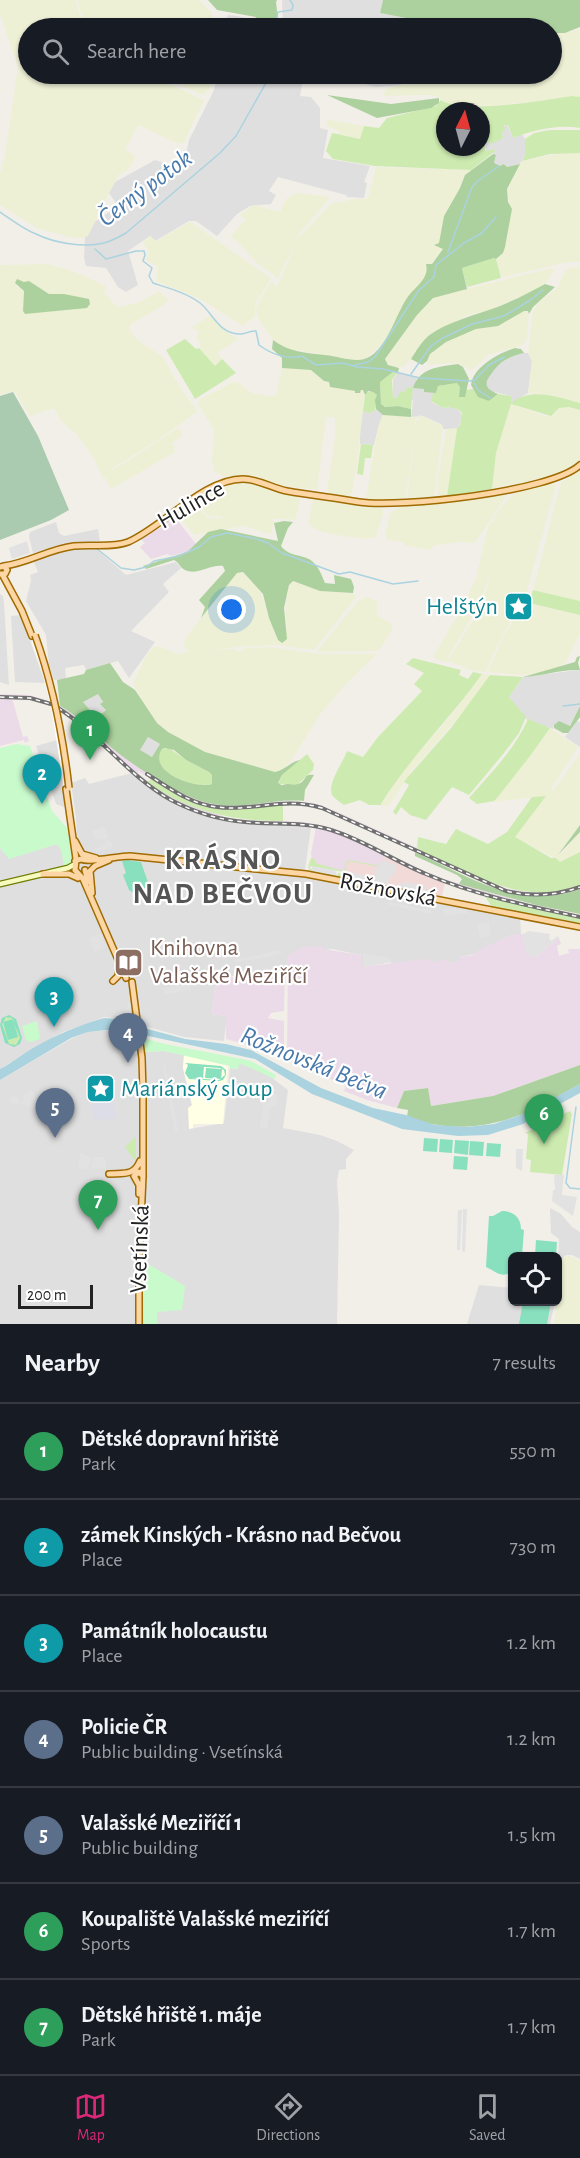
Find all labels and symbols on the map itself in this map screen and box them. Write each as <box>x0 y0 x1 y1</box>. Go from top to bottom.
north arrow <box>436 102 490 156</box>
water label: Černý potok <box>92 144 197 232</box>
street label: Hulince <box>153 476 229 534</box>
place icon: Helštýn <box>503 591 535 623</box>
your location <box>217 595 246 624</box>
place label: Helštýn <box>426 595 498 619</box>
pin: 1 <box>70 710 110 760</box>
pin: 2 <box>22 754 62 804</box>
district label: KRÁSNO NAD BEČVOU <box>132 842 314 909</box>
street label: Rožnovská <box>338 869 438 911</box>
place label: Knihovna Valašské Meziříčí <box>150 936 308 988</box>
library icon: Knihovna Valašské Meziříčí <box>113 946 145 978</box>
pin: 3 <box>34 978 74 1027</box>
pin: 4 <box>108 1014 148 1063</box>
water label: Rožnovská Bečva <box>237 1022 391 1104</box>
place icon: Mariánský sloup <box>84 1073 116 1105</box>
place label: Mariánský sloup <box>121 1077 272 1101</box>
pin: 5 <box>36 1088 74 1138</box>
pin: 6 <box>524 1094 564 1144</box>
pin: 7 <box>78 1180 118 1230</box>
street label: Vsetínská <box>126 1204 154 1294</box>
scale bar <box>18 1282 93 1310</box>

